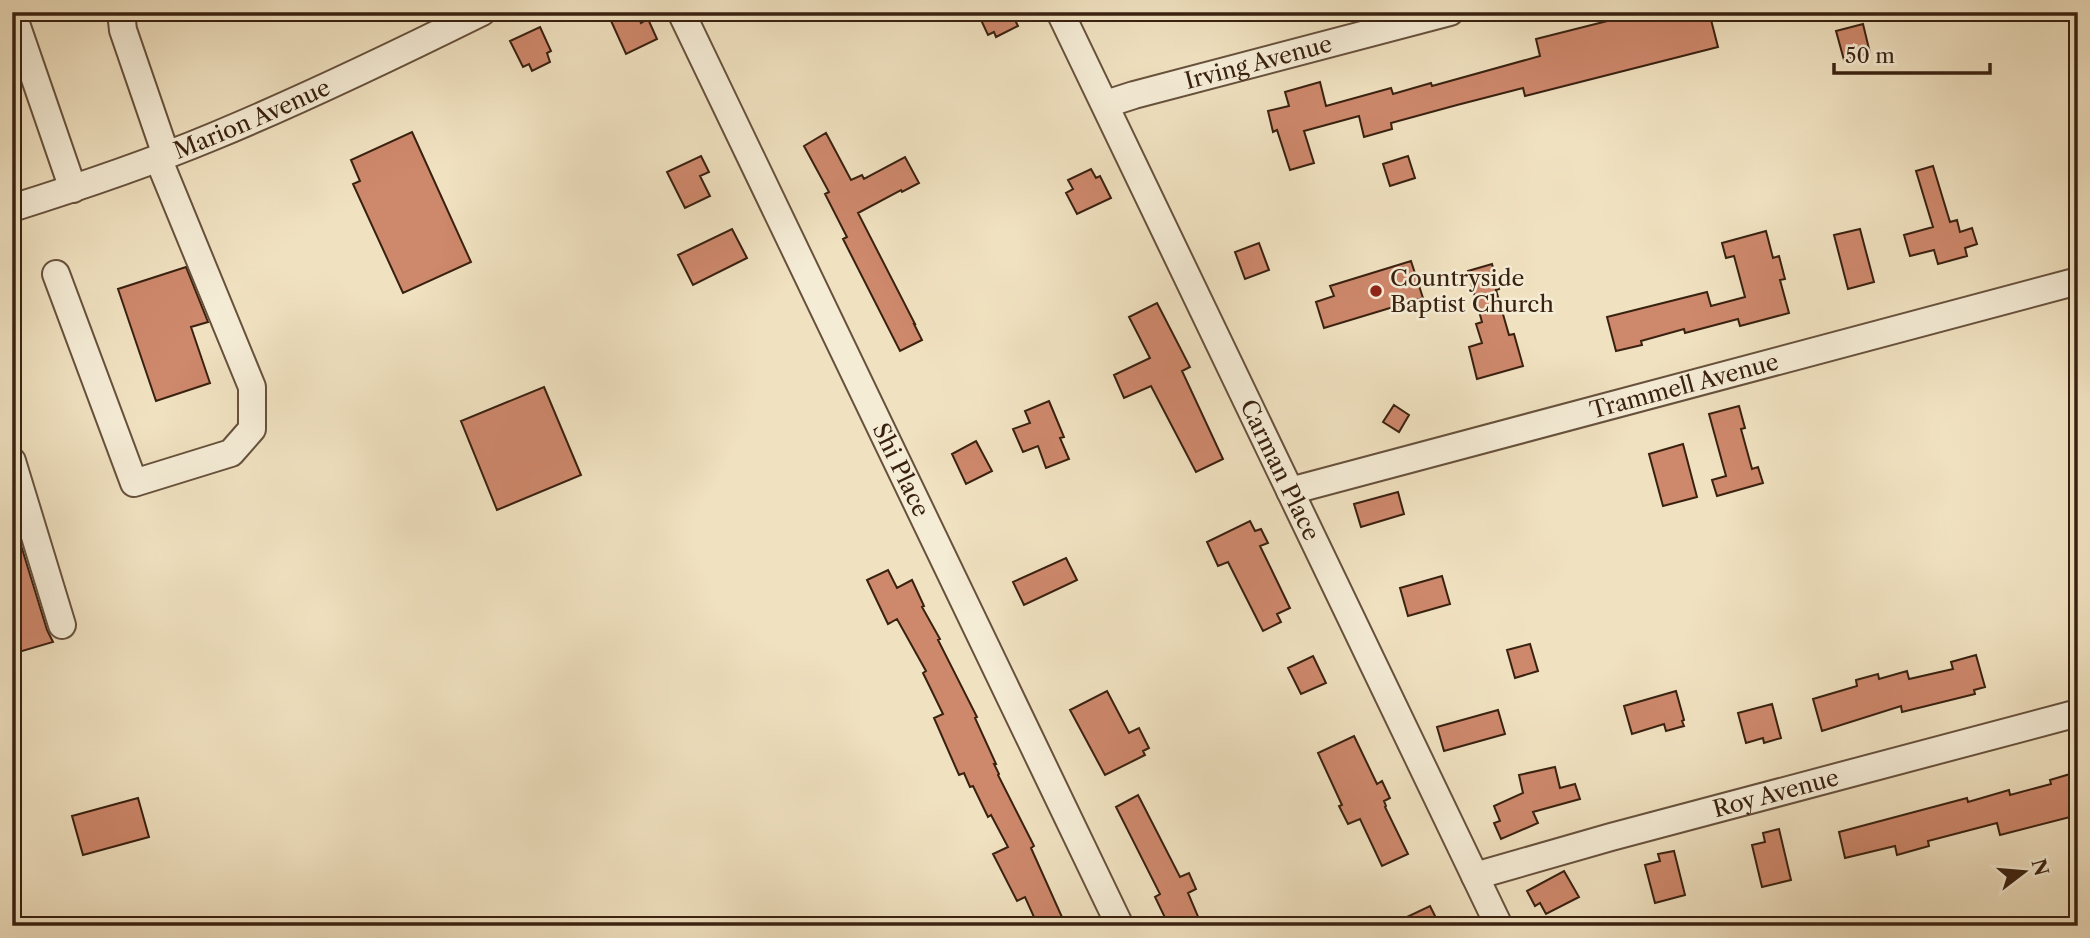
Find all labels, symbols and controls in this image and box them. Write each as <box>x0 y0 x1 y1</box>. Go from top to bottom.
street label: Irving Avenue <box>1182 30 1335 95</box>
scale bar <box>1834 32 1990 76</box>
text: 50 m <box>1845 43 1895 68</box>
street label: Marion Avenue <box>170 73 335 165</box>
place label: Countryside Baptist Church <box>1390 264 1554 318</box>
marker: Countryside Baptist Church <box>1368 283 1384 299</box>
street label: Trammell Avenue <box>1587 347 1782 424</box>
street label: Carman Place <box>1234 395 1326 545</box>
street label: Shi Place <box>867 419 935 521</box>
street label: Roy Avenue <box>1710 763 1842 823</box>
north arrow <box>1988 836 2058 906</box>
text: N <box>2027 856 2053 879</box>

